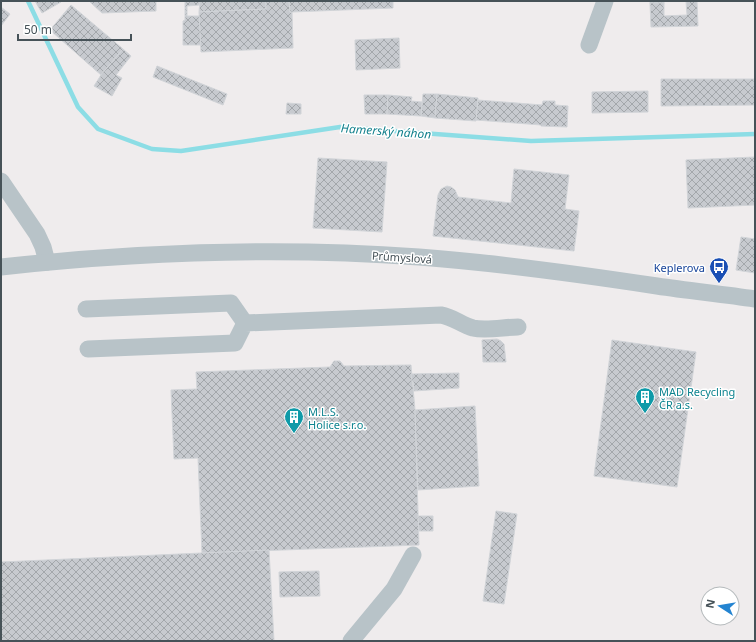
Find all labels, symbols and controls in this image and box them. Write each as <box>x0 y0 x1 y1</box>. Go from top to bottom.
scale bar <box>18 16 131 42</box>
text: 50 m <box>24 21 52 38</box>
water label: Hamerský náhon <box>340 119 432 143</box>
street label: Průmyslová <box>371 247 433 267</box>
bus stop icon: Keplerova <box>708 256 730 284</box>
place label: Keplerova <box>654 260 705 275</box>
place label: MAD Recycling ČR a.s. <box>659 384 735 412</box>
building icon: MAD Recycling ČR a.s. <box>634 386 656 414</box>
place label: M.L.S. Holice s.r.o. <box>308 404 366 432</box>
building icon: M.L.S. Holice s.r.o. <box>283 406 305 434</box>
north arrow <box>700 586 740 626</box>
text: N <box>701 598 718 610</box>

